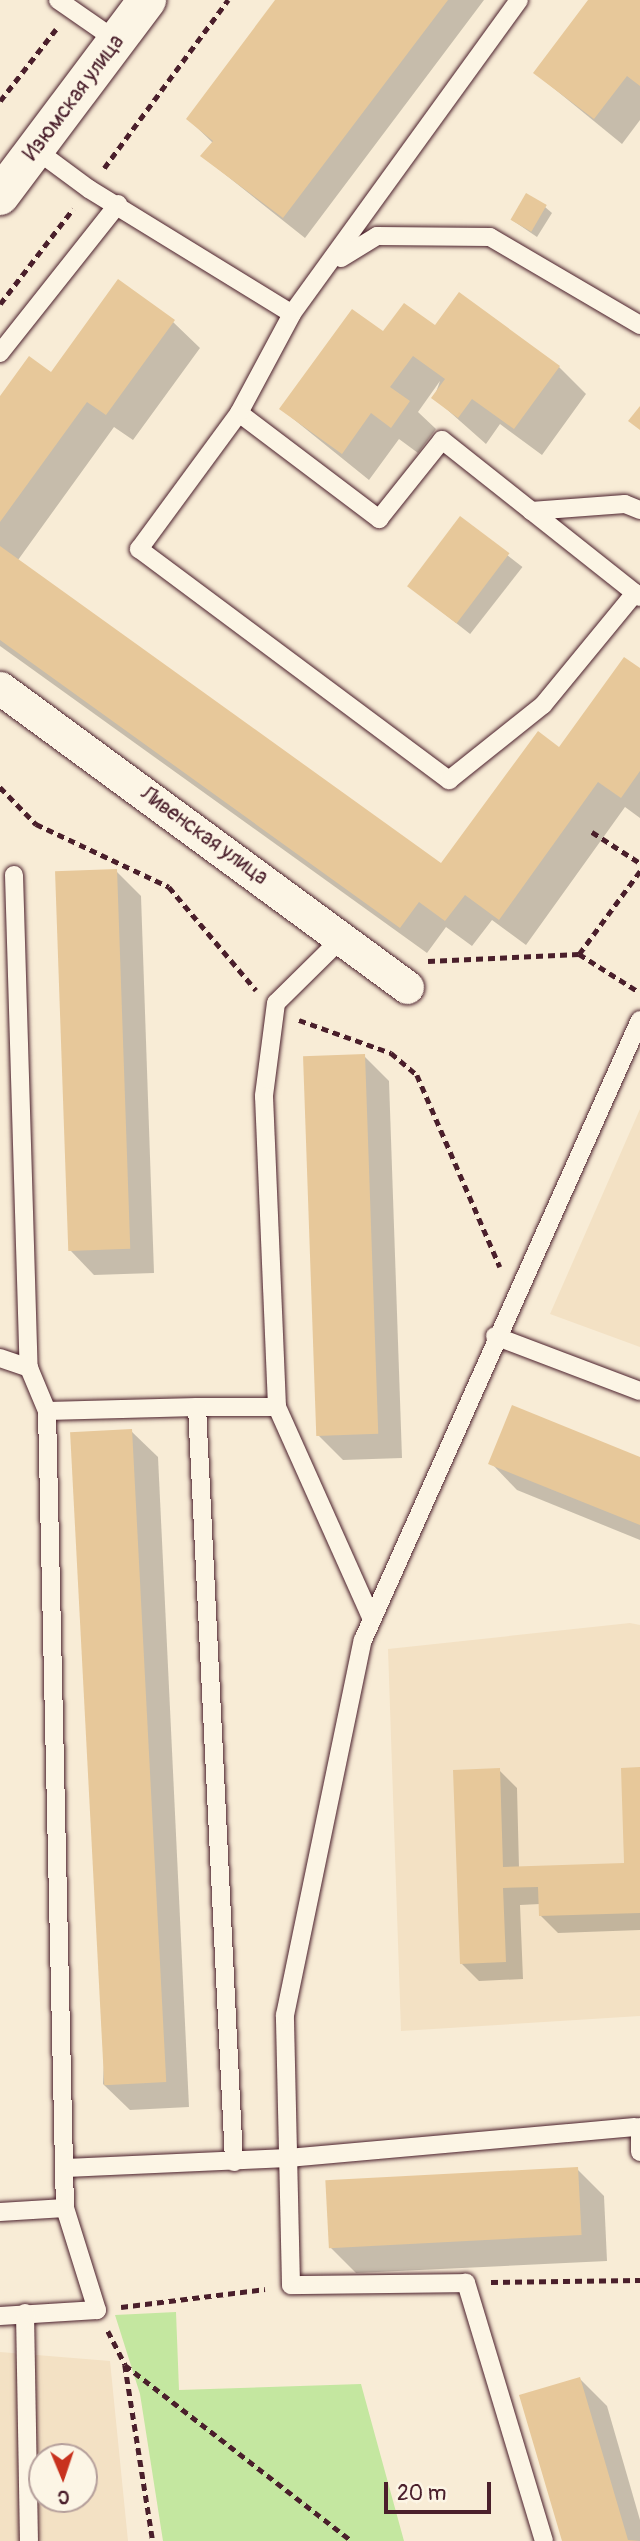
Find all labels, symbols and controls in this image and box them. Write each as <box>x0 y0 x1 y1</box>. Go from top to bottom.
street label: Изюмская улица <box>19 30 129 166</box>
street label: Ливенская улица <box>135 781 273 891</box>
north arrow <box>28 2443 98 2513</box>
scale bar <box>388 2468 495 2512</box>
text: 20 m <box>397 2480 446 2507</box>
text: С <box>57 2485 70 2509</box>

